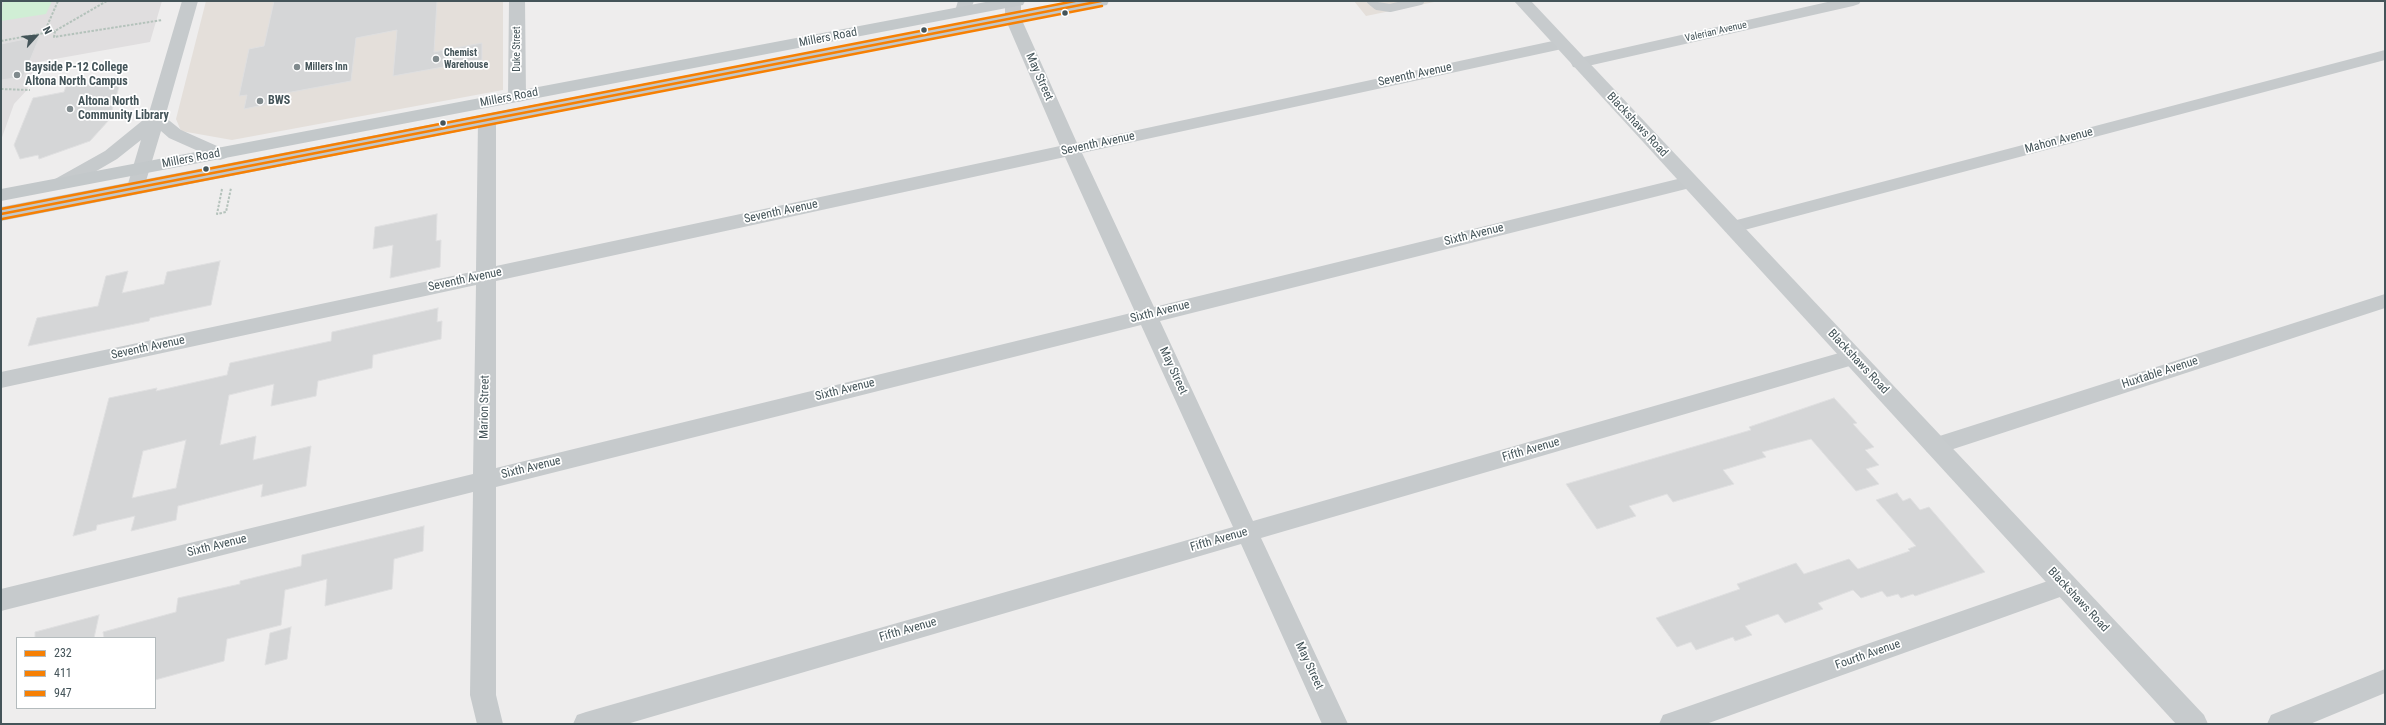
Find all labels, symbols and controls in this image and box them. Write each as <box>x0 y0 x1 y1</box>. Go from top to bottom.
unlabelled marker <box>1060 8 1070 18</box>
north arrow <box>16 16 56 56</box>
street label: Valerian Avenue <box>1684 19 1748 45</box>
text: N <box>40 24 54 36</box>
street label: Millers Road <box>798 25 858 51</box>
unlabelled marker <box>919 25 929 35</box>
street label: Duke Street <box>511 26 523 72</box>
place label: Chemist Warehouse <box>444 47 488 70</box>
street label: May Street <box>1022 51 1056 103</box>
marker: Chemist Warehouse <box>431 54 441 64</box>
street label: Seventh Avenue <box>1377 60 1453 90</box>
place label: Bayside P-12 College Altona North Campus <box>25 61 128 89</box>
place label: Millers Inn <box>305 61 348 73</box>
marker: Millers Inn <box>292 62 302 72</box>
marker: Bayside P-12 College Altona North Campus <box>12 70 22 80</box>
street label: Millers Road <box>479 85 539 111</box>
street label: Blackshaws Road <box>1603 90 1671 160</box>
place label: BWS <box>268 94 290 108</box>
place label: Altona North Community Library <box>78 95 169 123</box>
marker: BWS <box>255 96 265 106</box>
marker: Altona North Community Library <box>65 104 75 114</box>
unlabelled marker <box>438 118 448 128</box>
street label: Mahon Avenue <box>2023 125 2095 157</box>
street label: Seventh Avenue <box>1060 129 1136 159</box>
street label: Millers Road <box>161 146 221 172</box>
unlabelled marker <box>201 164 211 174</box>
street label: Seventh Avenue <box>743 197 819 227</box>
street label: Sixth Avenue <box>1443 221 1505 249</box>
street label: Seventh Avenue <box>427 265 503 295</box>
street label: Sixth Avenue <box>1129 298 1191 326</box>
street label: Blackshaws Road <box>1824 327 1892 397</box>
street label: Seventh Avenue <box>110 333 186 363</box>
street label: May Street <box>1156 345 1190 397</box>
street label: Huxtable Avenue <box>2120 354 2200 392</box>
street label: Marion Street <box>477 375 493 439</box>
street label: Sixth Avenue <box>814 376 876 404</box>
street label: Fifth Avenue <box>1501 435 1561 465</box>
street label: Sixth Avenue <box>500 454 562 482</box>
street label: Fifth Avenue <box>1189 525 1249 555</box>
street label: Sixth Avenue <box>186 532 248 560</box>
street label: Blackshaws Road <box>2044 565 2112 635</box>
street label: Fifth Avenue <box>878 615 938 645</box>
legend <box>16 637 156 709</box>
street label: Fourth Avenue <box>1833 637 1903 673</box>
street label: May Street <box>1292 640 1326 692</box>
text: 232 <box>54 646 72 660</box>
text: 411 <box>54 666 72 680</box>
text: 947 <box>54 686 72 700</box>

